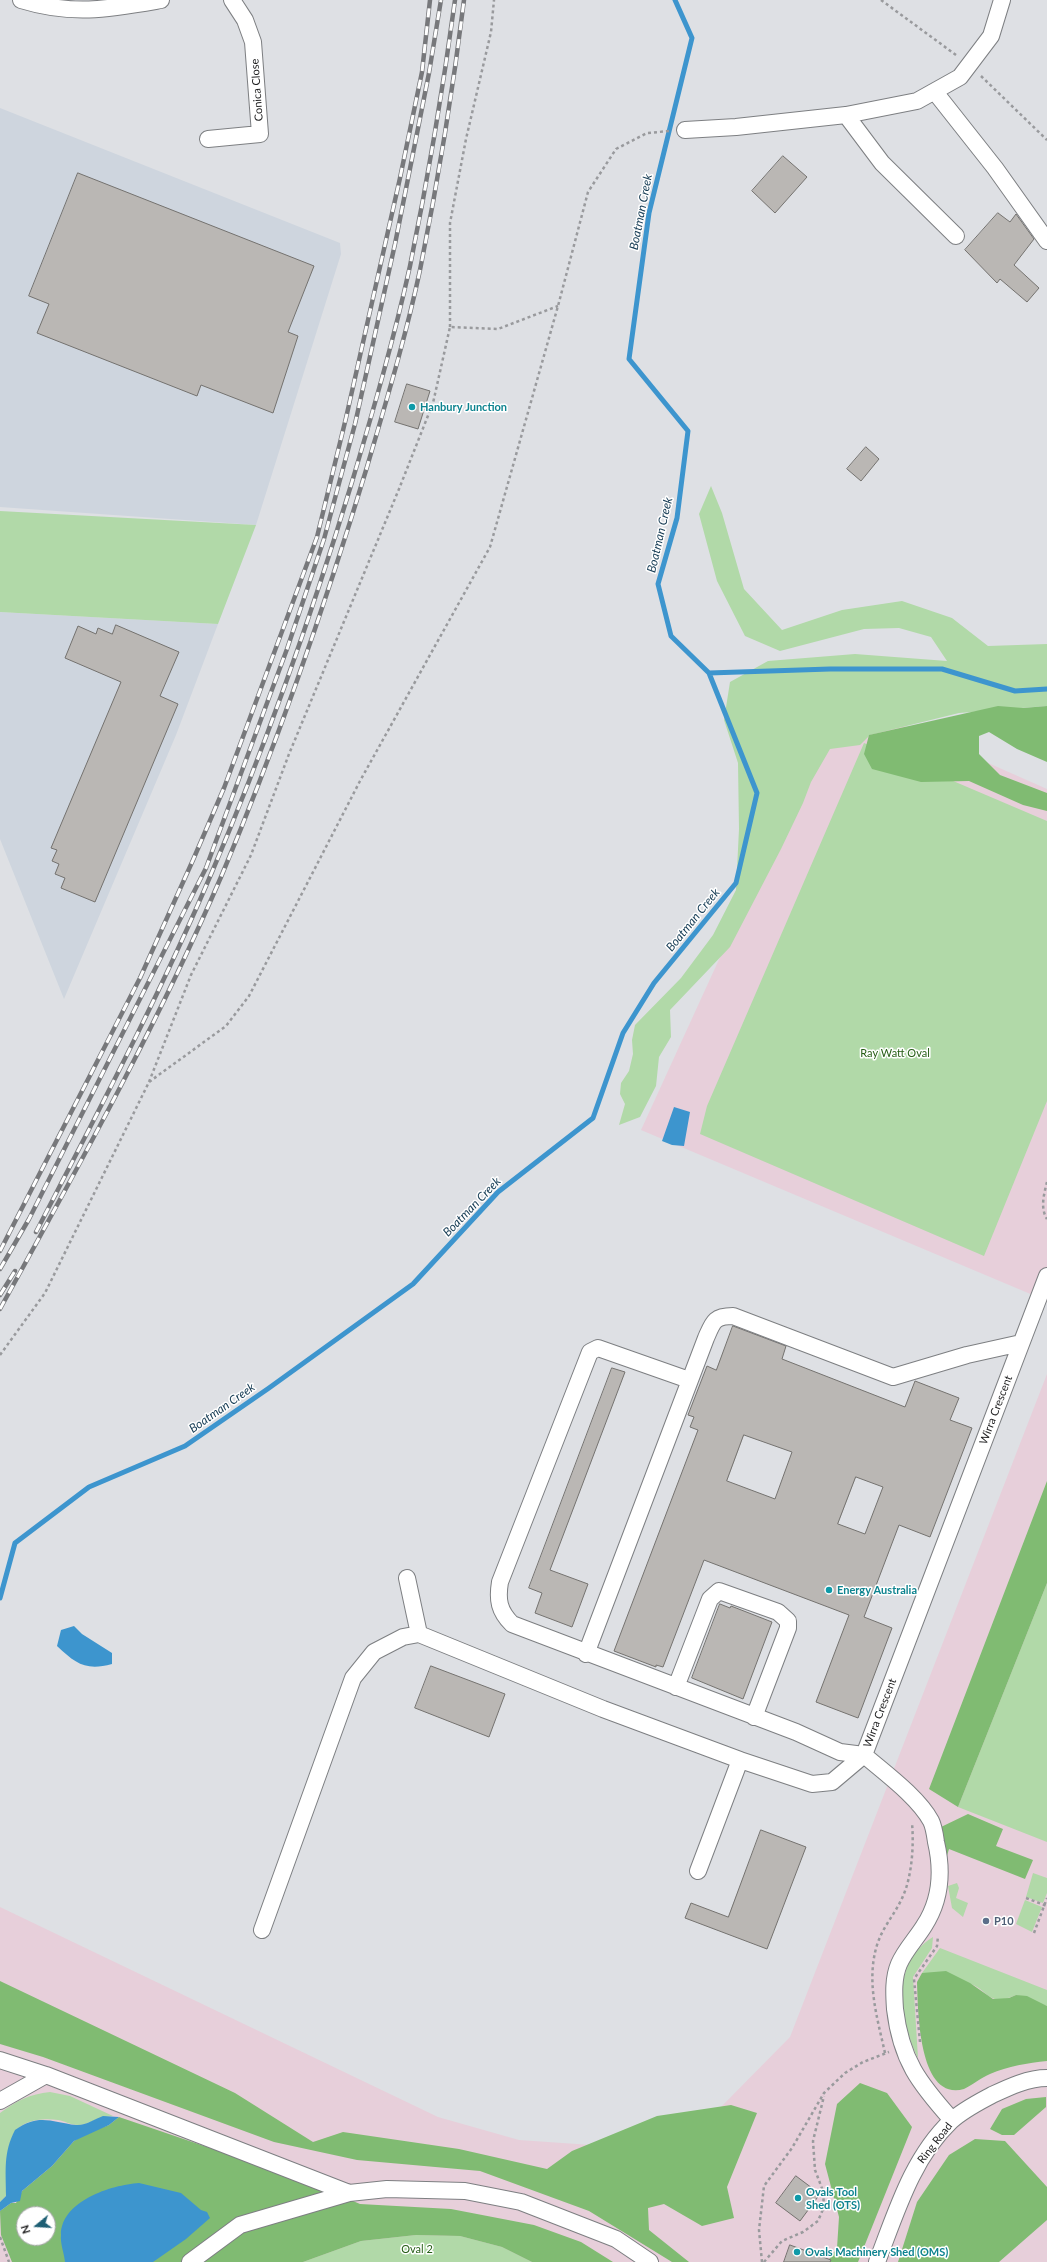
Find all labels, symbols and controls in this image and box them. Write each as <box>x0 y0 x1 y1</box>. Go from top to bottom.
street label: Conica Close <box>248 58 266 122</box>
water label: Boatman Creek <box>627 173 655 251</box>
place label: Hanbury Junction <box>420 400 507 414</box>
marker: Hanbury Junction <box>407 402 417 412</box>
water label: Boatman Creek <box>644 496 676 574</box>
water label: Boatman Creek <box>663 886 723 954</box>
park label: Ray Watt Oval <box>860 1046 930 1060</box>
water label: Boatman Creek <box>440 1174 504 1240</box>
street label: Wirra Crescent <box>977 1374 1015 1446</box>
water label: Boatman Creek <box>186 1380 258 1436</box>
place label: Energy Australia <box>837 1583 917 1597</box>
marker: Energy Australia <box>824 1585 834 1595</box>
street label: Wirra Crescent <box>861 1677 899 1749</box>
place label: P10 <box>994 1914 1014 1928</box>
marker: P10 <box>981 1916 991 1926</box>
street label: Ring Road <box>915 2120 955 2166</box>
place label: Ovals Tool Shed (OTS) <box>806 2185 860 2211</box>
marker: Ovals Tool Shed (OTS) <box>793 2193 803 2203</box>
north arrow <box>16 2206 56 2246</box>
text: N <box>18 2224 33 2236</box>
park label: Oval 2 <box>401 2242 433 2256</box>
place label: Ovals Machinery Shed (OMS) <box>805 2245 948 2259</box>
marker: Ovals Machinery Shed (OMS) <box>792 2247 802 2257</box>

